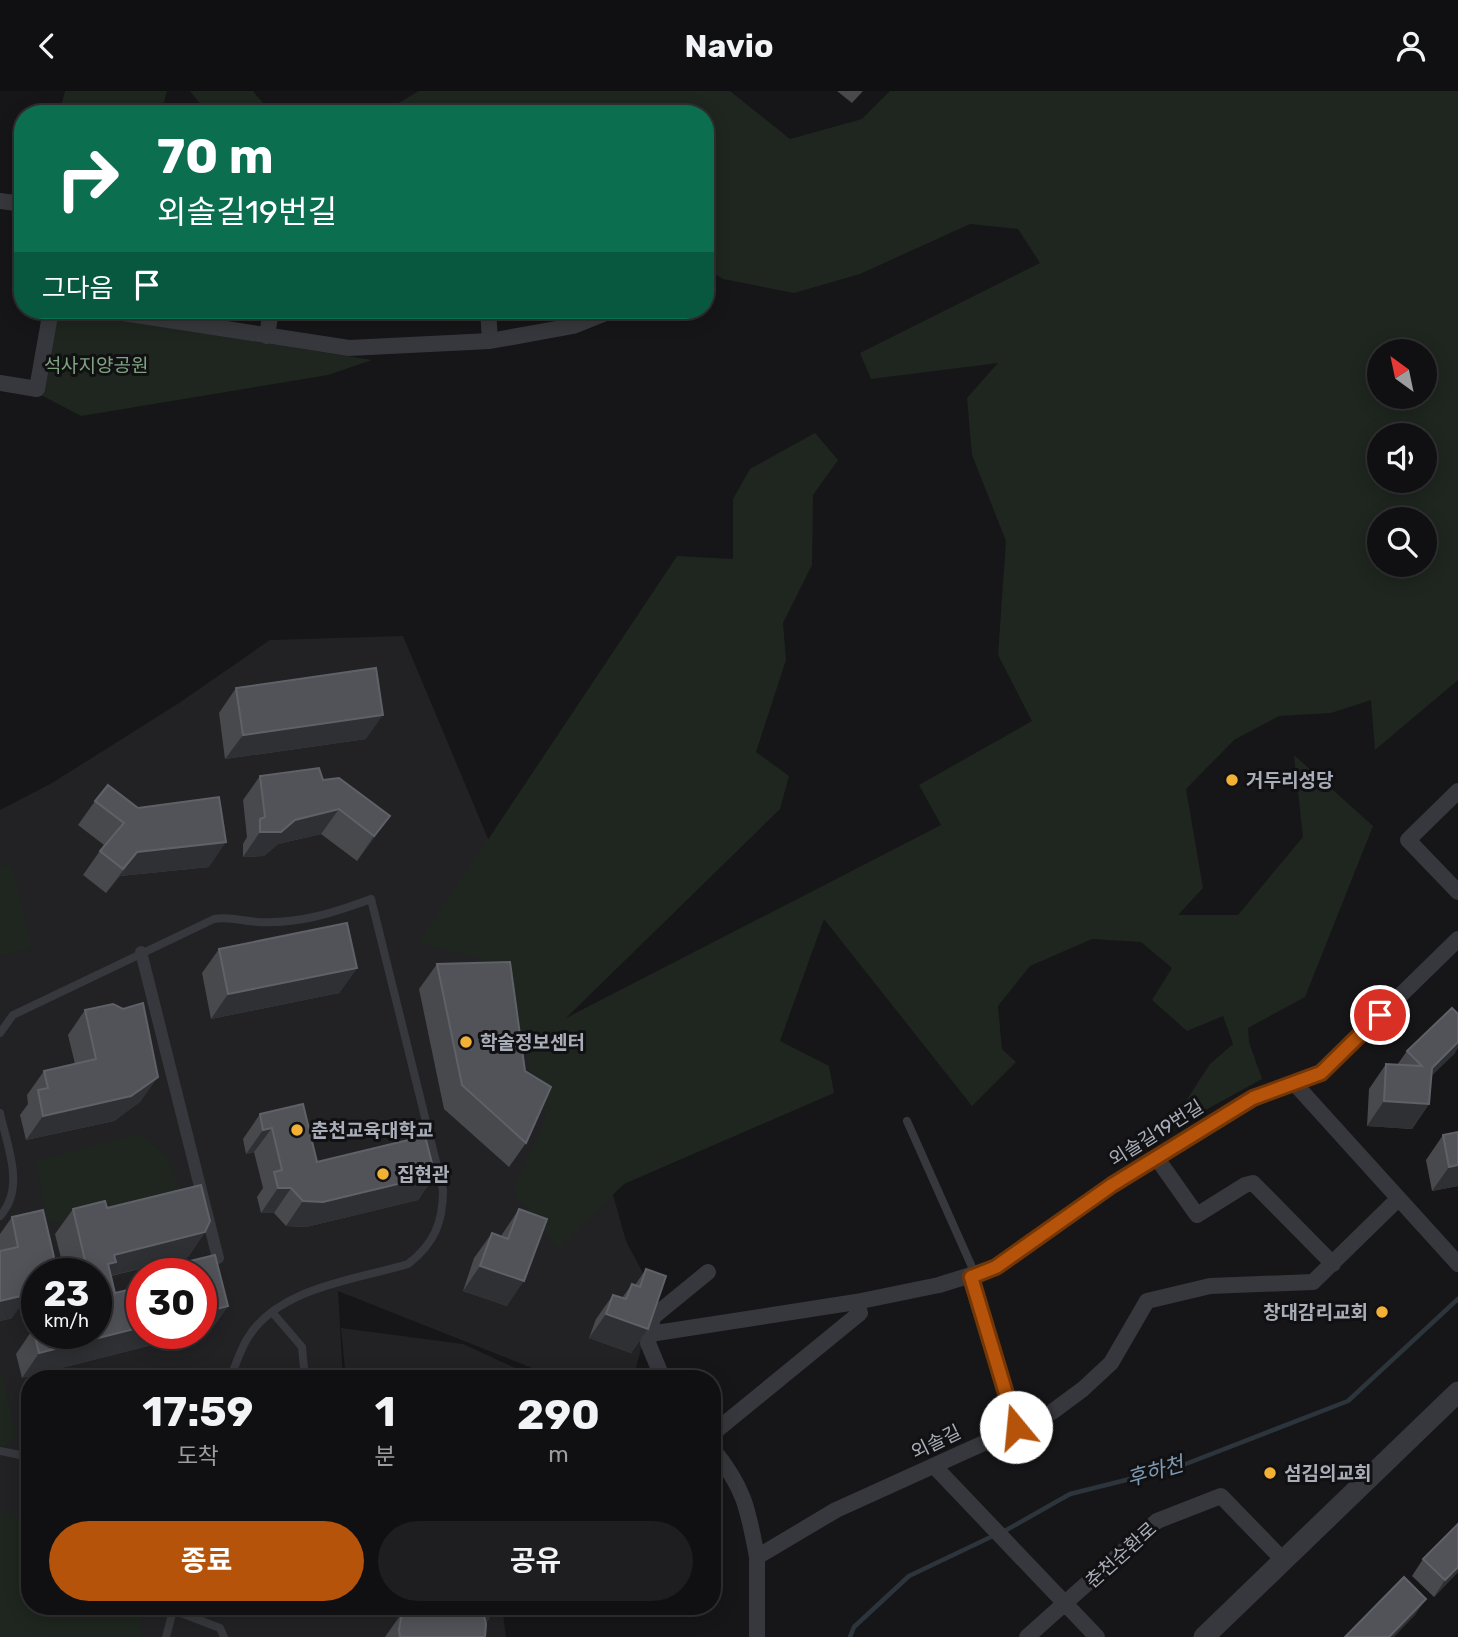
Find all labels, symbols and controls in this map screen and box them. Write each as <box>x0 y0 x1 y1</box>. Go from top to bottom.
icon: back <box>28 27 66 65</box>
text: Navio <box>684 27 774 65</box>
icon: person <box>1392 27 1430 65</box>
text: 70 m <box>157 127 274 185</box>
icon: right <box>42 133 133 224</box>
text: 외솔길19번길 <box>157 193 337 231</box>
icon: arrive <box>128 266 166 304</box>
text: 그다음 <box>42 273 114 304</box>
north arrow <box>1367 339 1437 409</box>
map controls <box>1367 339 1437 577</box>
park label: 석사지양공원 <box>44 354 148 377</box>
button: sound <box>1367 423 1437 493</box>
button: search <box>1367 507 1437 577</box>
place label: 거두리성당 <box>1246 769 1334 792</box>
marker: 거두리성당 <box>1224 772 1240 788</box>
pin <box>1350 985 1410 1045</box>
icon: arrive <box>1361 996 1399 1034</box>
place label: 학술정보센터 <box>480 1031 585 1054</box>
marker: 학술정보센터 <box>458 1034 474 1050</box>
street label: 외솔길19번길 <box>1105 1095 1207 1171</box>
place label: 춘천교육대학교 <box>311 1119 433 1142</box>
marker: 춘천교육대학교 <box>289 1122 305 1138</box>
place label: 집현관 <box>397 1163 450 1186</box>
marker: 집현관 <box>375 1166 391 1182</box>
speed limit sign: 30 <box>126 1258 217 1349</box>
text: 23 <box>44 1273 89 1315</box>
place label: 창대감리교회 <box>1263 1301 1368 1324</box>
marker: 창대감리교회 <box>1374 1304 1390 1320</box>
text: km/h <box>44 1310 89 1332</box>
text: 17:59 <box>142 1387 253 1437</box>
text: 1 <box>375 1387 396 1437</box>
text: 290 <box>517 1390 600 1440</box>
position arrow <box>979 1390 1053 1464</box>
street label: 외솔길 <box>907 1420 965 1464</box>
text: m <box>548 1440 569 1468</box>
text: 도착 <box>177 1442 219 1470</box>
text: 분 <box>375 1442 396 1470</box>
water label: 후하천 <box>1124 1450 1189 1491</box>
place label: 섬김의교회 <box>1284 1462 1371 1485</box>
marker: 섬김의교회 <box>1262 1465 1278 1481</box>
street label: 춘천순환로 <box>1081 1517 1161 1593</box>
button: 종료 <box>49 1521 364 1601</box>
button: 공유 <box>378 1521 693 1601</box>

